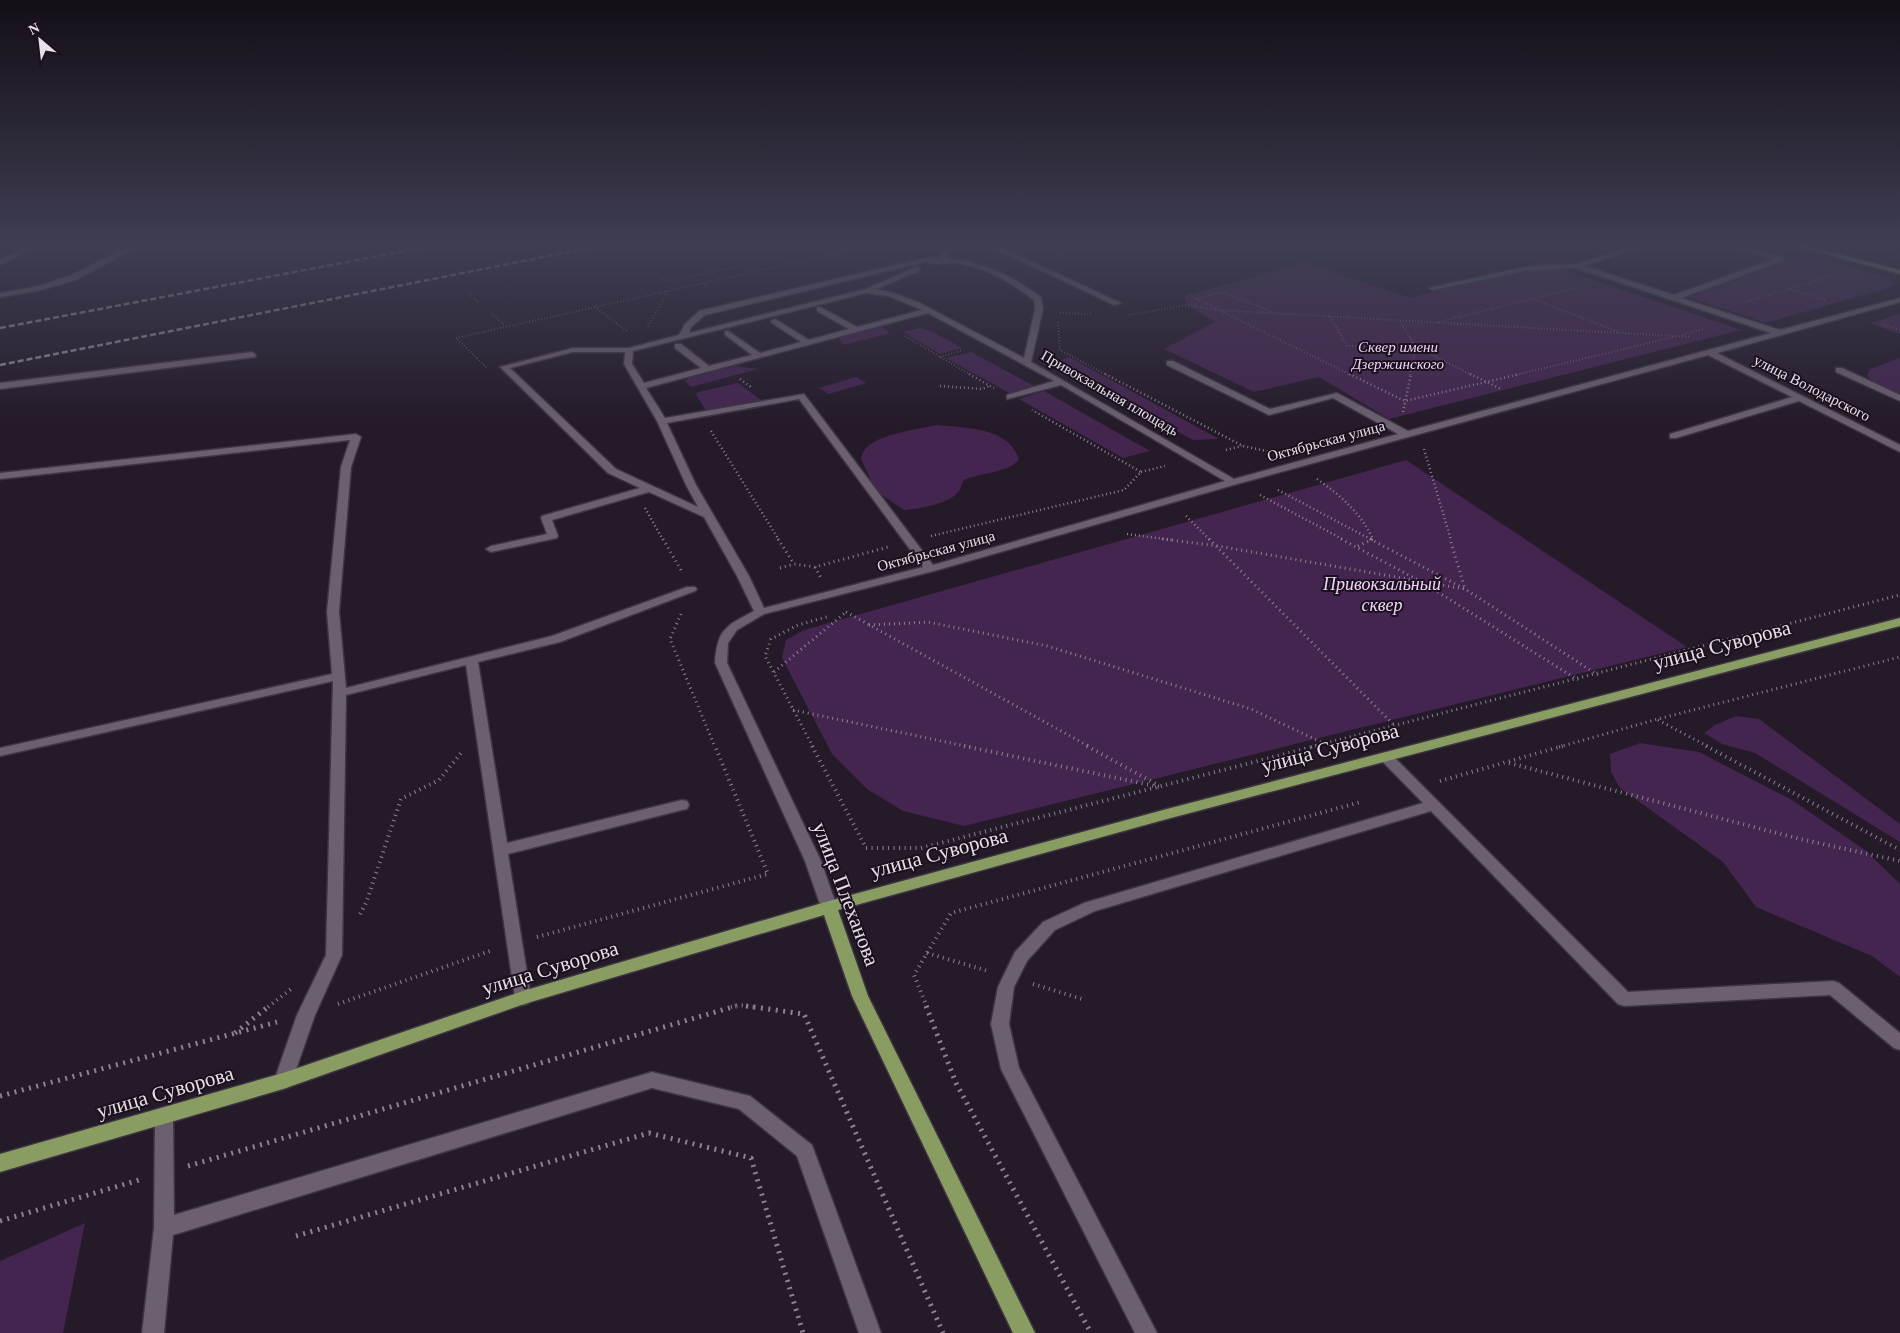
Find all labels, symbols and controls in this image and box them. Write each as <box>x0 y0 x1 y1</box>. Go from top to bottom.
north arrow <box>15 15 65 65</box>
text: N <box>26 20 42 38</box>
park label: Сквер имени Дзержинского <box>1350 339 1445 372</box>
street label: Привокзальная площадь <box>1038 347 1182 439</box>
street label: улица Володарского <box>1751 352 1873 424</box>
street label: Октябрьская улица <box>1265 417 1387 464</box>
street label: Октябрьская улица <box>875 527 997 574</box>
park label: Привокзальный сквер <box>1322 574 1441 615</box>
street label: улица Суворова <box>1651 615 1794 675</box>
street label: улица Суворова <box>1259 718 1402 778</box>
street label: улица Плеханова <box>808 819 885 970</box>
street label: улица Суворова <box>868 823 1011 883</box>
street label: улица Суворова <box>479 936 622 1000</box>
street label: улица Суворова <box>94 1061 237 1123</box>

